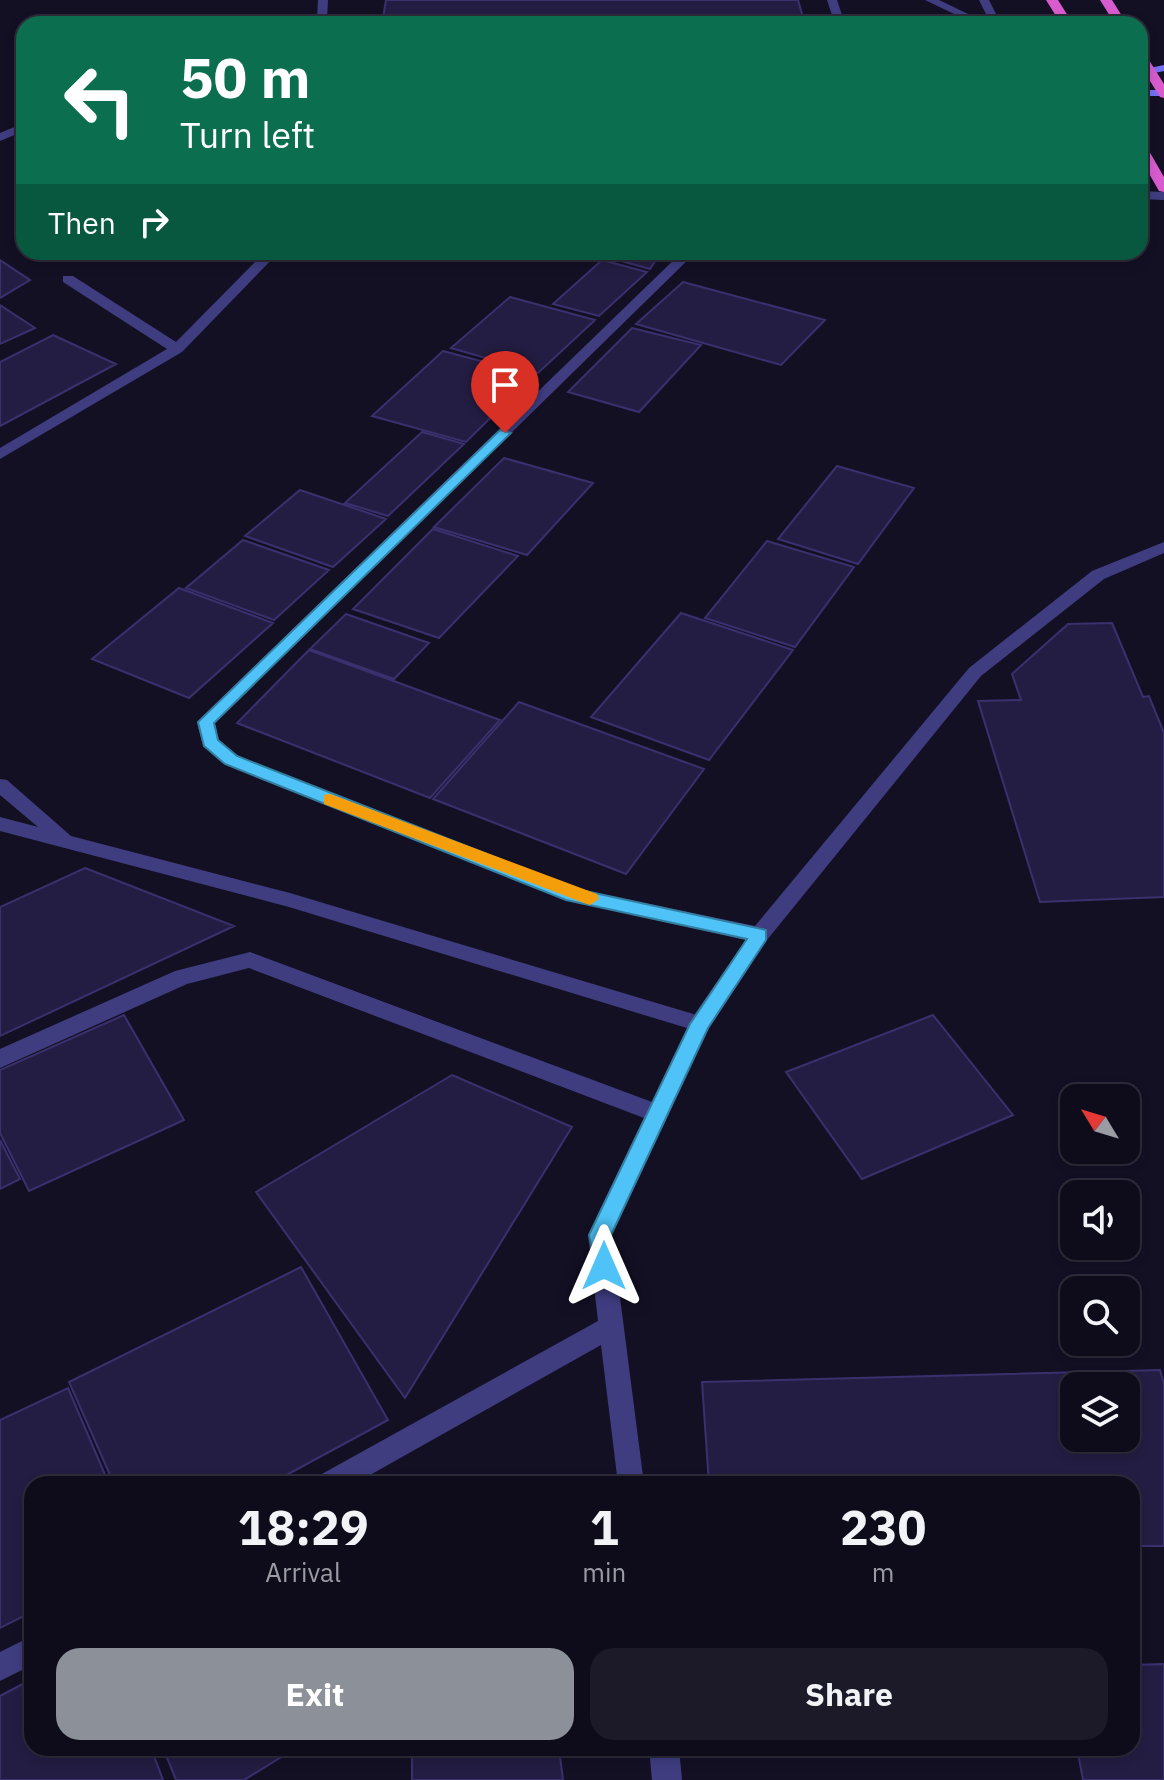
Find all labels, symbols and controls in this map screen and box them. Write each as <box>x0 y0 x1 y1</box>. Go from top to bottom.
text: 50 m <box>180 41 310 113</box>
icon: left <box>48 48 152 152</box>
text: Turn left <box>180 111 315 158</box>
icon: right <box>132 200 176 244</box>
text: Then <box>48 203 116 242</box>
pin <box>471 351 539 433</box>
icon: arrive <box>483 363 527 407</box>
north arrow <box>1060 1084 1140 1164</box>
map controls <box>1060 1084 1140 1452</box>
button: sound <box>1060 1180 1140 1260</box>
position arrow <box>562 1224 646 1308</box>
button: search <box>1060 1276 1140 1356</box>
button: layers <box>1060 1372 1140 1452</box>
text: 18:29 <box>238 1496 369 1558</box>
text: 1 <box>590 1496 619 1558</box>
text: 230 <box>840 1496 926 1558</box>
text: Arrival <box>265 1555 341 1589</box>
text: min <box>582 1555 626 1589</box>
text: m <box>872 1555 894 1589</box>
button: Exit <box>56 1648 574 1740</box>
button: Share <box>590 1648 1108 1740</box>

